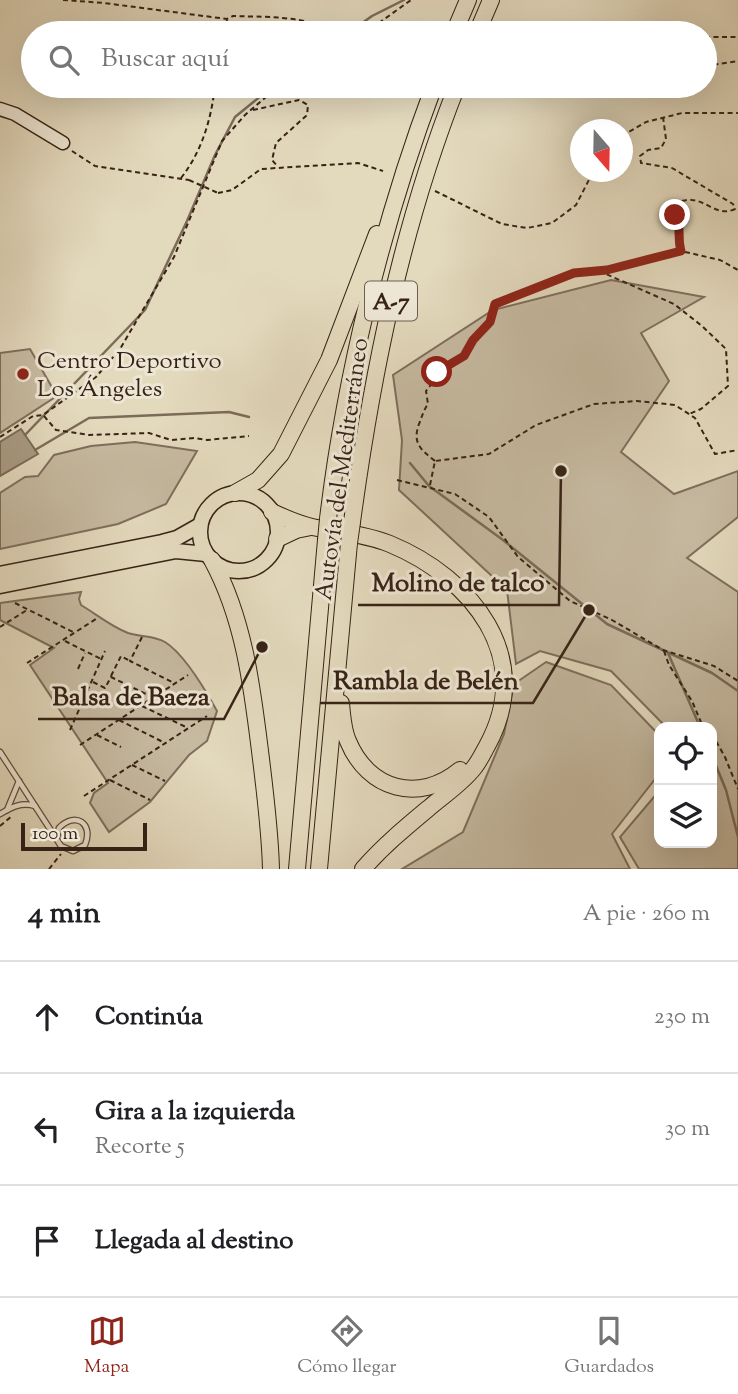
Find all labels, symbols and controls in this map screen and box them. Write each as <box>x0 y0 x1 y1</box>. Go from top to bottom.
search box <box>21 21 717 98</box>
icon: search <box>45 41 83 79</box>
text: Buscar aquí <box>101 41 230 78</box>
north arrow <box>570 119 633 182</box>
route end <box>659 199 690 230</box>
road number: A-7 <box>365 282 417 320</box>
street label: Autovía del Mediterráneo <box>308 336 378 603</box>
place label: Centro Deportivo Los Ángeles <box>37 345 222 407</box>
route start <box>421 356 452 387</box>
marker: Centro Deportivo Los Ángeles <box>15 366 31 382</box>
callout: Molino de talco <box>358 558 559 605</box>
text: Molino de talco <box>371 566 545 603</box>
callout: Rambla de Belén <box>320 656 533 703</box>
text: Rambla de Belén <box>333 664 519 701</box>
callout: Balsa de Baeza <box>38 672 224 719</box>
text: Balsa de Baeza <box>52 680 210 717</box>
map controls <box>654 722 717 848</box>
button: locate <box>654 722 717 785</box>
button: layers <box>654 785 717 848</box>
scale bar <box>21 820 147 852</box>
text: 100 m <box>32 821 78 848</box>
text: 4 min <box>28 893 101 936</box>
text: A pie · 260 m <box>583 898 710 931</box>
icon: ahead <box>28 998 66 1036</box>
text: Continúa <box>95 999 203 1036</box>
text: 230 m <box>654 1001 710 1034</box>
text: Gira a la izquierda <box>95 1094 295 1131</box>
icon: left <box>28 1110 66 1148</box>
text: 30 m <box>665 1113 710 1146</box>
text: Recorte 5 <box>95 1131 185 1164</box>
icon: arrive <box>28 1222 66 1260</box>
text: Llegada al destino <box>95 1223 293 1260</box>
tab: Mapa <box>84 1312 129 1381</box>
tab: Cómo llegar <box>297 1312 396 1381</box>
tab: Guardados <box>564 1312 654 1381</box>

